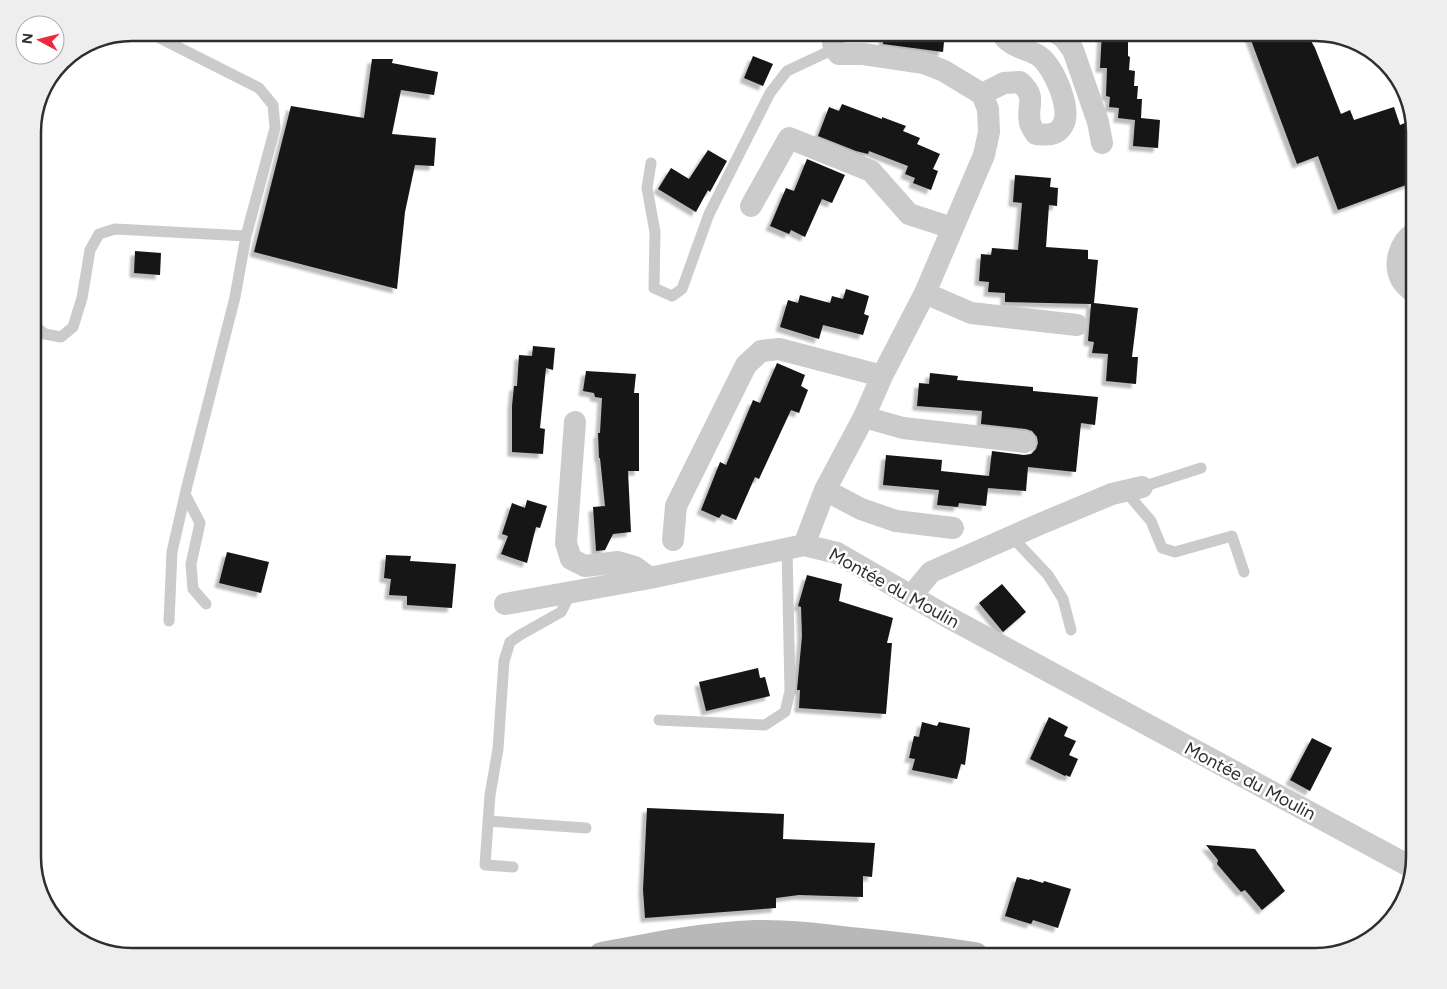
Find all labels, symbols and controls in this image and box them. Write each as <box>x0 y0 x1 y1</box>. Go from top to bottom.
north arrow <box>15 15 65 65</box>
text: N <box>18 32 37 45</box>
street label: Montée du Moulin <box>825 543 963 633</box>
street label: Montée du Moulin <box>1181 737 1319 825</box>

